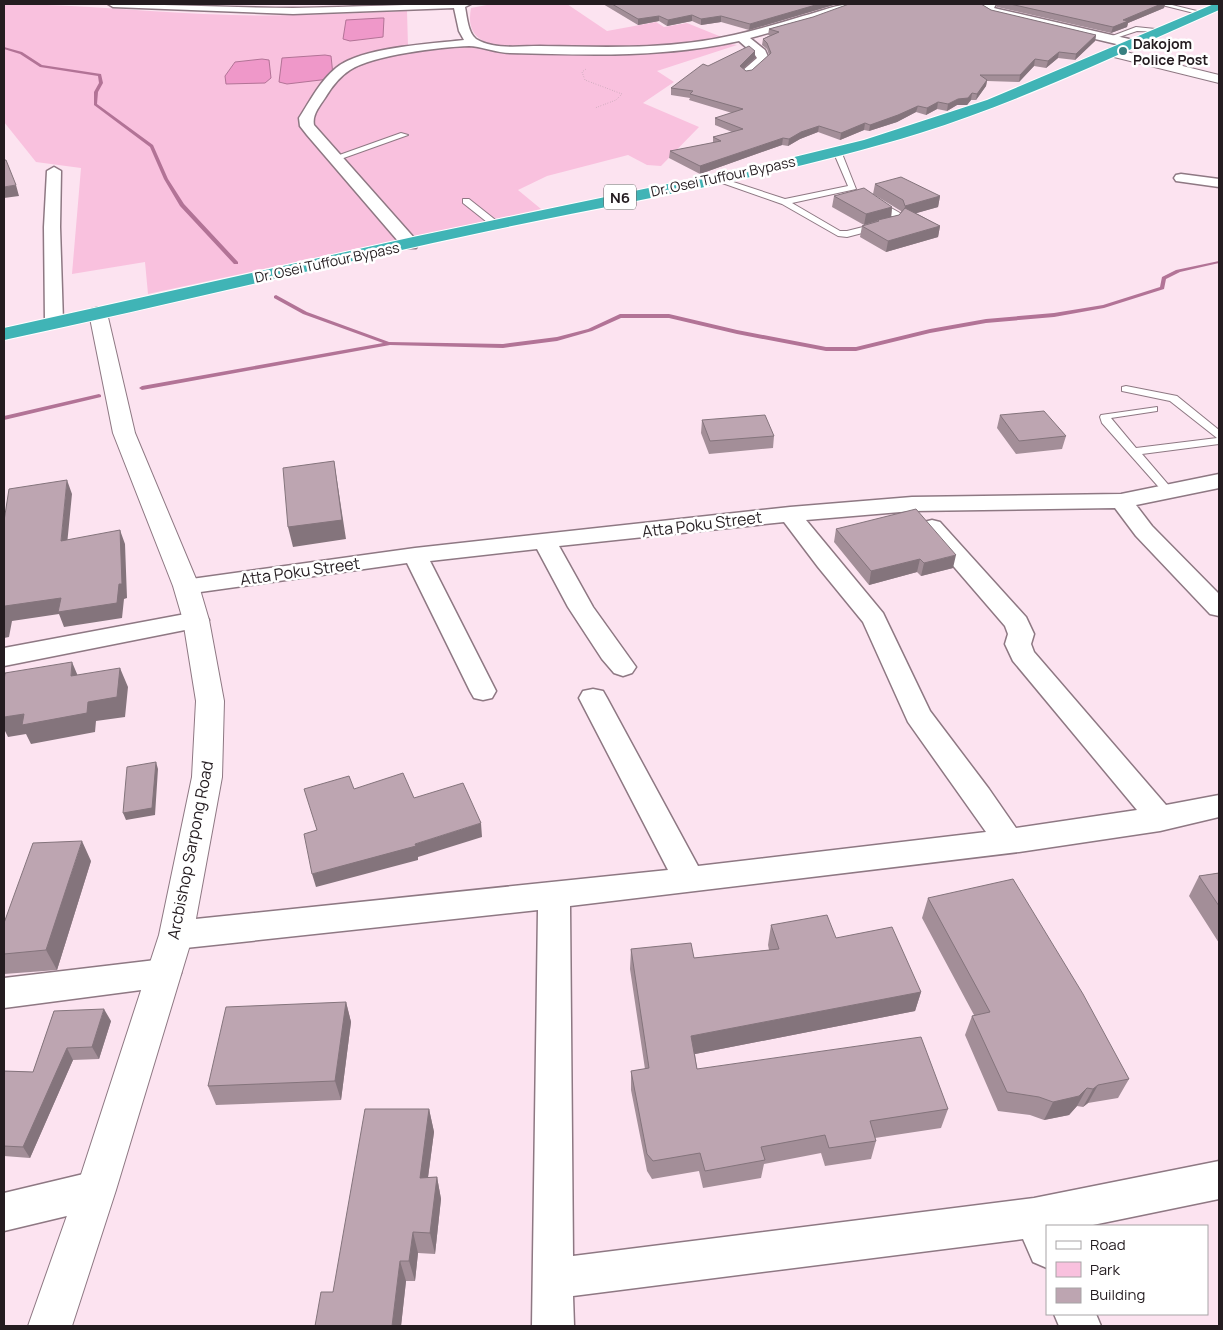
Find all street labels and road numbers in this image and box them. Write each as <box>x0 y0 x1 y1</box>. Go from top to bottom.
street label: Dr. Osei Tuffour Bypass <box>649 151 797 201</box>
road number: N6 <box>604 184 636 210</box>
street label: Dr. Osei Tuffour Bypass <box>253 237 401 287</box>
street label: Atta Poku Street <box>641 506 763 542</box>
street label: Atta Poku Street <box>239 552 361 590</box>
street label: Arcbishop Sarpong Road <box>162 759 218 941</box>

